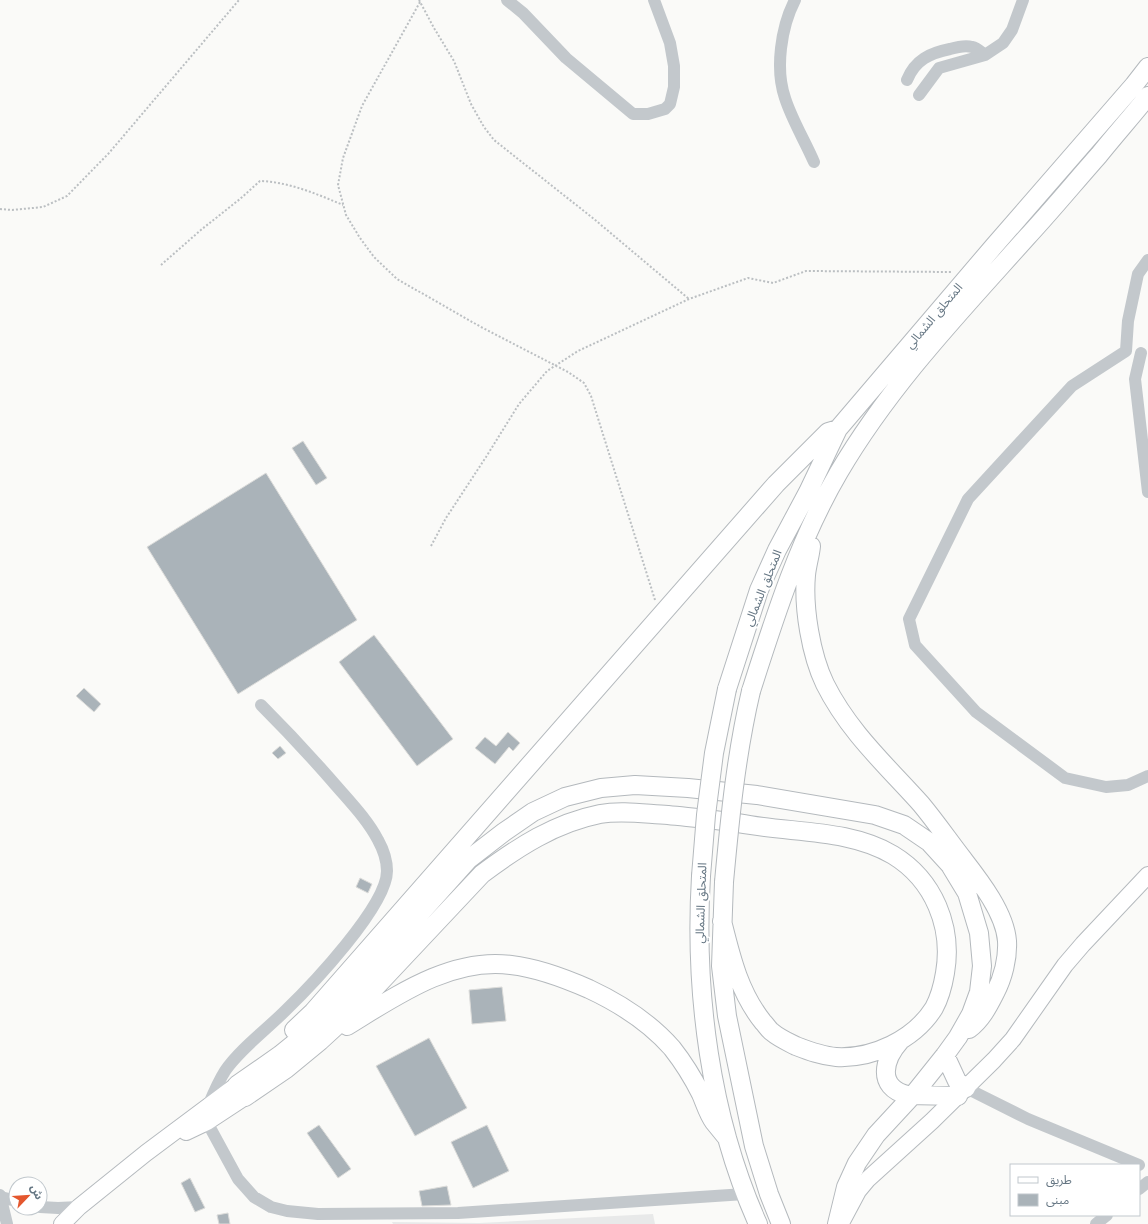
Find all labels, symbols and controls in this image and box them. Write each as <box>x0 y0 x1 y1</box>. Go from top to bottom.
street label: المتحلق الشمالي <box>903 280 968 353</box>
street label: المتحلق الشمالي <box>741 548 787 629</box>
street label: المتحلق الشمالي <box>693 862 712 944</box>
legend <box>1010 1164 1140 1216</box>
text: طريق <box>1046 1173 1072 1188</box>
north arrow <box>8 1176 48 1216</box>
text: ش <box>28 1182 46 1202</box>
text: مبنى <box>1046 1193 1069 1207</box>

